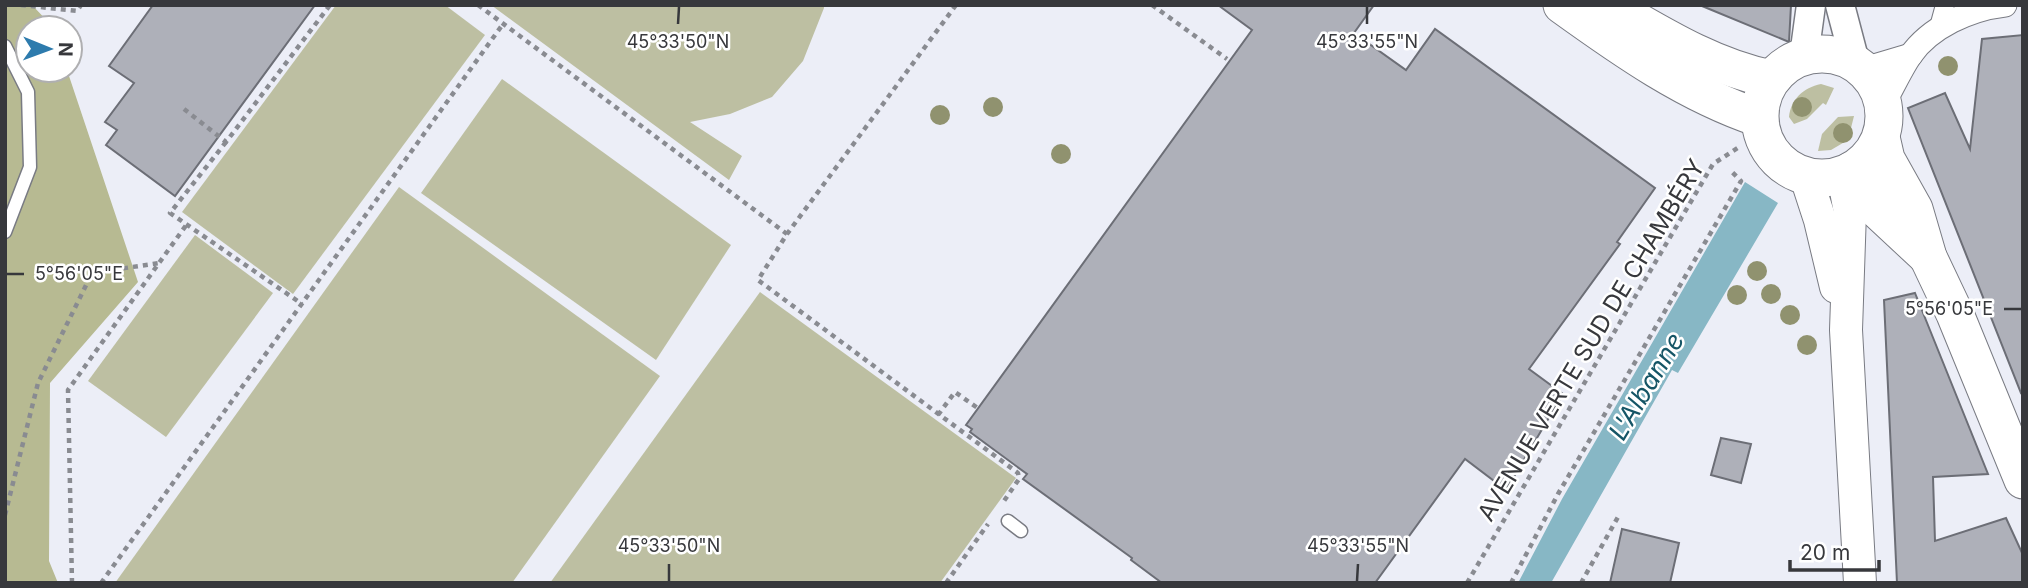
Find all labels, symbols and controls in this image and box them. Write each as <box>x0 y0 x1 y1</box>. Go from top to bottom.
north arrow <box>14 14 84 84</box>
text: 45°33'50"N <box>627 31 729 52</box>
text: 45°33'55"N <box>1316 31 1418 52</box>
text: N <box>54 42 77 57</box>
street label: AVENUE VERTE SUD DE CHAMBÉRY <box>1470 153 1711 526</box>
text: 5°56'05"E <box>35 263 123 284</box>
text: 5°56'05"E <box>1905 298 1993 319</box>
water label: L'Albanne <box>1602 327 1690 445</box>
scale bar <box>1790 528 1879 572</box>
text: 45°33'50"N <box>618 535 720 556</box>
text: 45°33'55"N <box>1307 535 1409 556</box>
text: 20 m <box>1800 540 1850 565</box>

